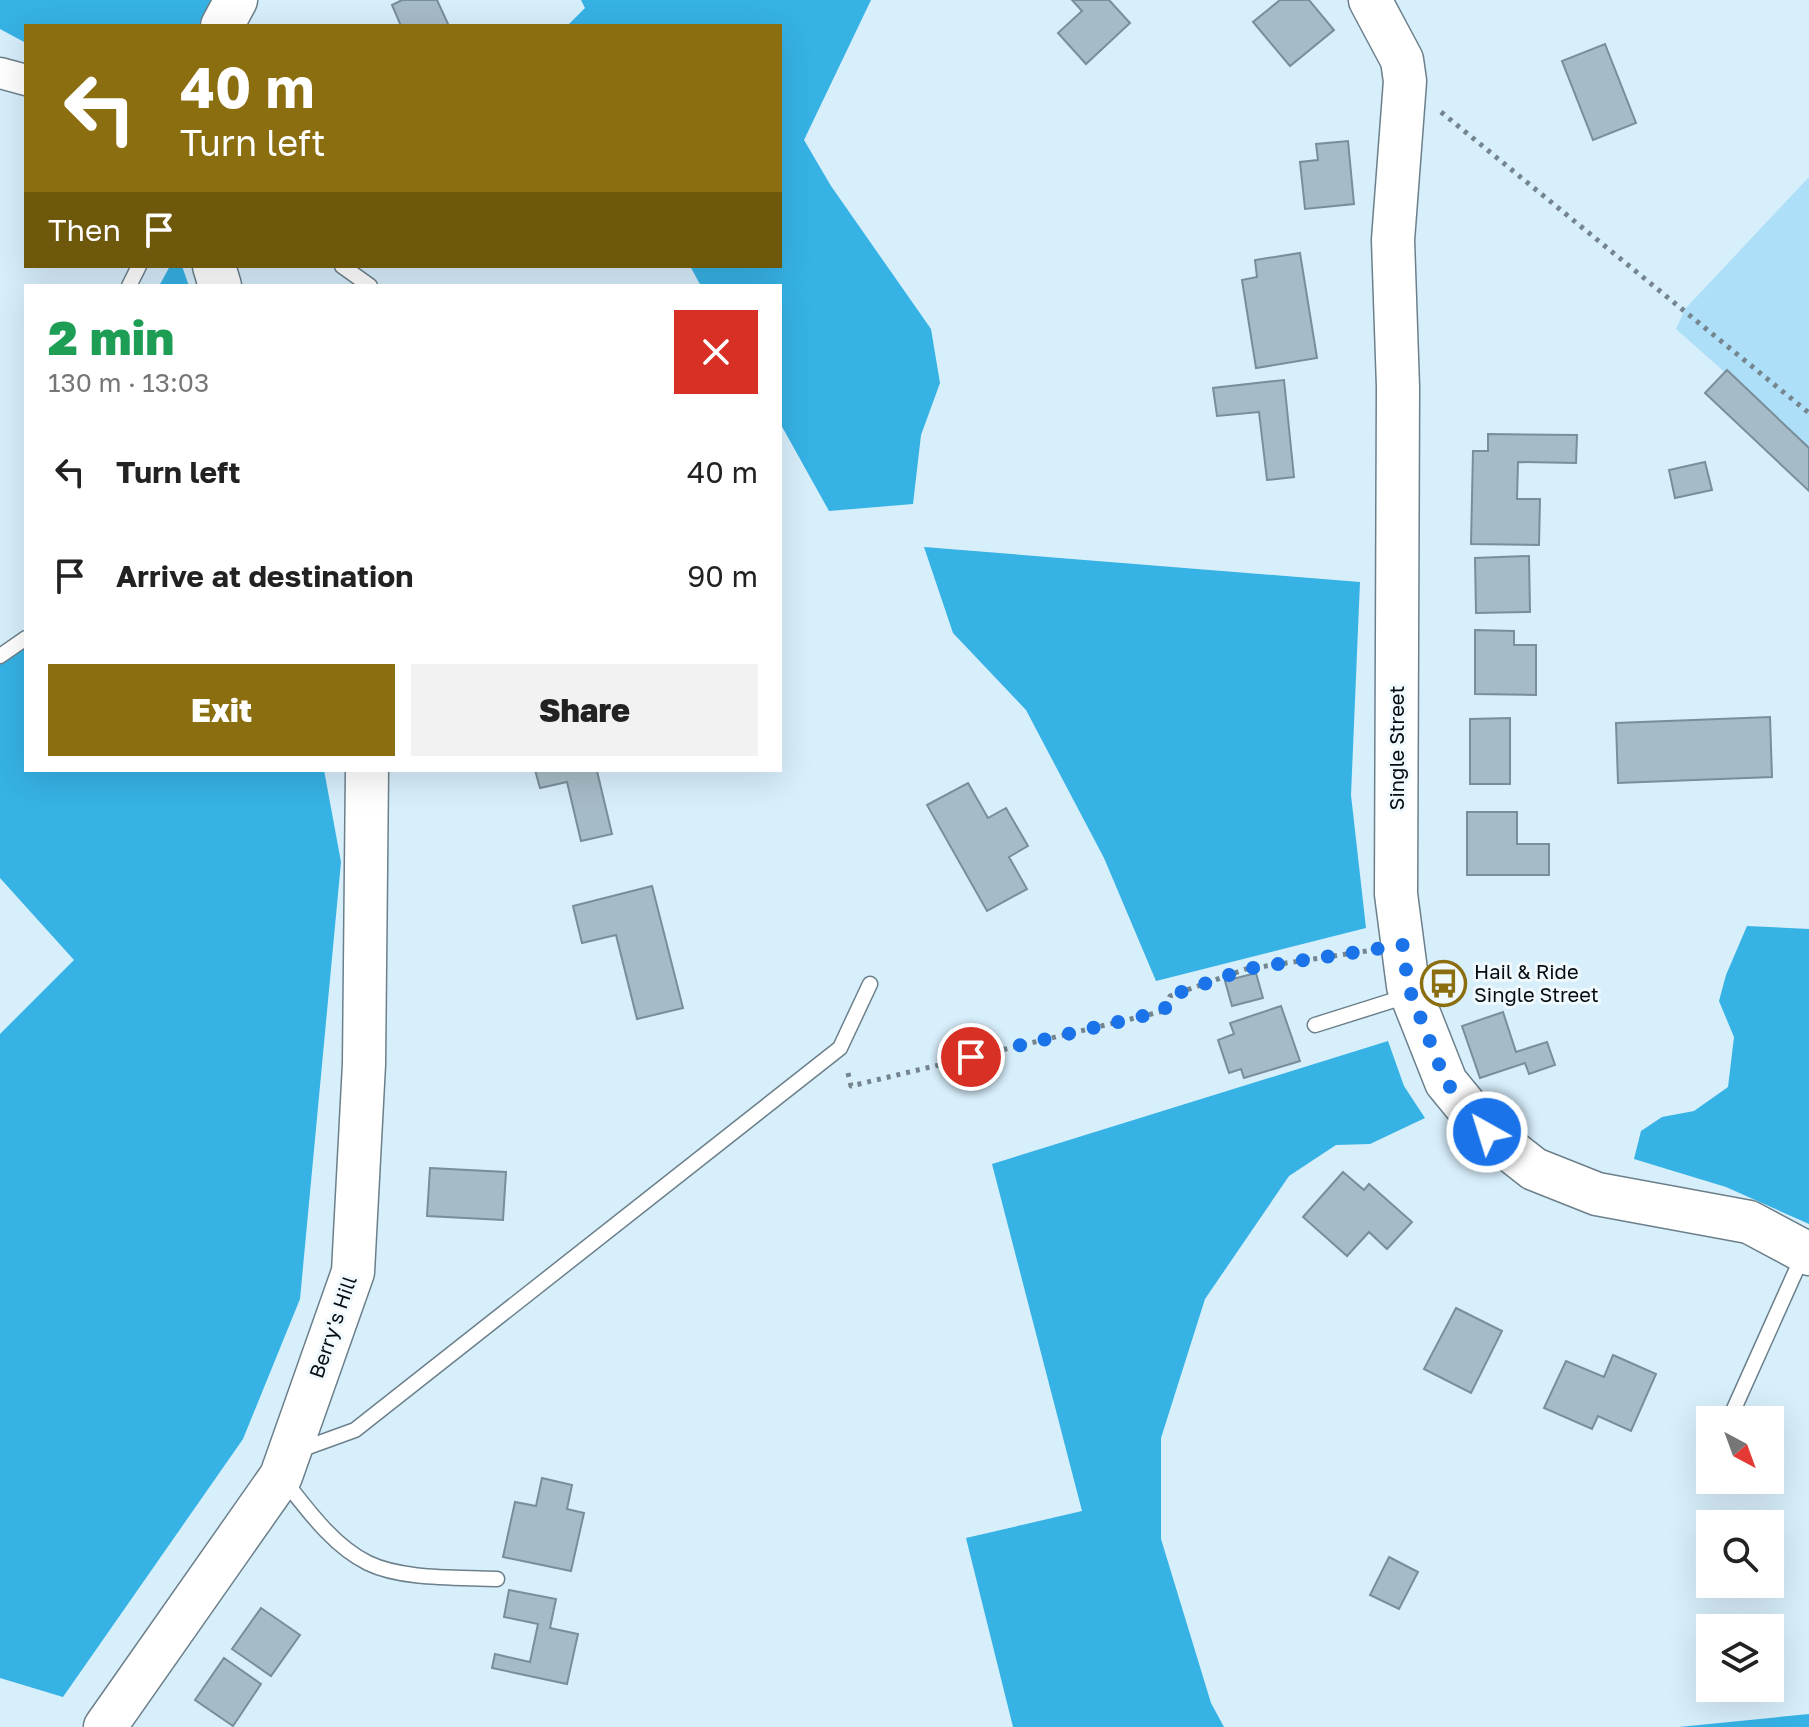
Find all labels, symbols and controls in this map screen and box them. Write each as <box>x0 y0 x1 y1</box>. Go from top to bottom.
text: 40 m <box>180 53 314 120</box>
icon: left <box>48 56 152 160</box>
text: Turn left <box>180 121 326 164</box>
icon: arrive <box>137 208 181 252</box>
text: Then <box>48 212 121 248</box>
text: 2 min <box>48 308 174 366</box>
button: close <box>674 310 758 394</box>
text: 130 m · 13:03 <box>48 367 209 398</box>
icon: left <box>48 450 92 494</box>
text: Turn left <box>116 454 241 490</box>
text: 40 m <box>687 454 758 490</box>
icon: arrive <box>48 554 92 598</box>
text: Arrive at destination <box>116 558 413 594</box>
text: 90 m <box>687 558 758 594</box>
button: Exit <box>48 664 395 756</box>
button: Share <box>411 664 758 756</box>
street label: Single Street <box>1384 686 1408 810</box>
place label: Hail & Ride Single Street <box>1474 959 1599 1006</box>
bus stop icon: Hail & Ride Single Street <box>1419 960 1467 1008</box>
pin <box>937 1023 1005 1091</box>
icon: arrive <box>949 1035 993 1079</box>
position arrow <box>1445 1090 1529 1174</box>
street label: Berry's Hill <box>303 1272 361 1381</box>
north arrow <box>1696 1406 1784 1494</box>
map controls <box>1696 1406 1784 1702</box>
button: search <box>1696 1510 1784 1598</box>
button: layers <box>1696 1614 1784 1702</box>

